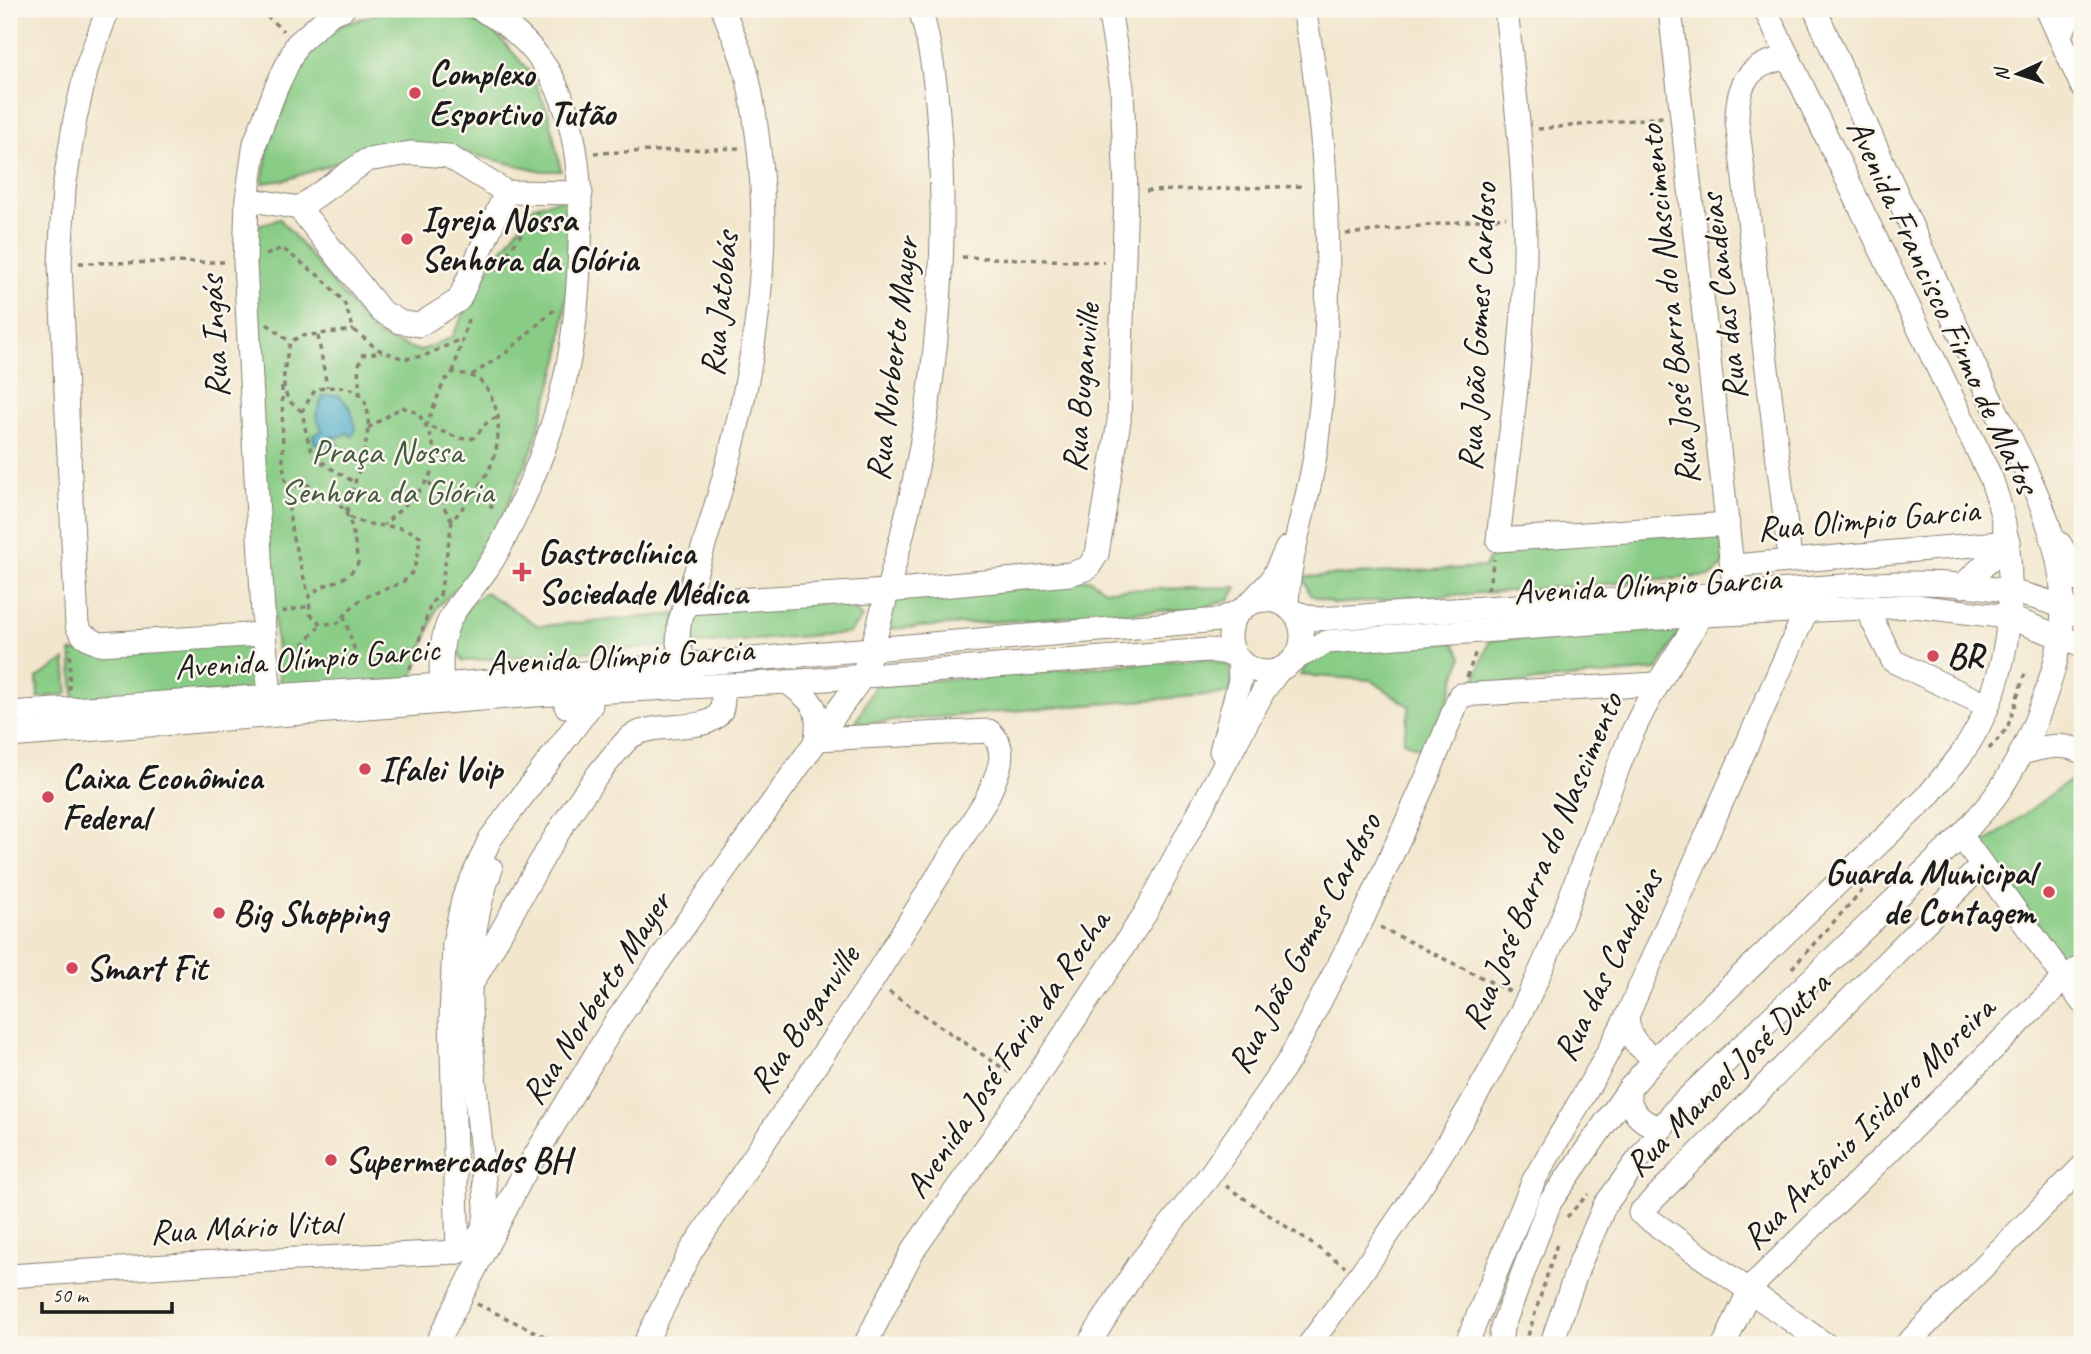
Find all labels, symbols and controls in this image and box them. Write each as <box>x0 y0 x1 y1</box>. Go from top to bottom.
north arrow <box>1982 38 2052 108</box>
place label: Complexo Esportivo Tutão <box>429 51 617 136</box>
text: N <box>1989 65 2014 82</box>
marker: Complexo Esportivo Tutão <box>407 85 423 101</box>
street label: Avenida Francisco Firmo de Matos <box>1836 111 2051 503</box>
street label: Rua José Barra do Nascimento <box>1628 121 1710 487</box>
street label: Rua João Gomes Cardoso <box>1447 180 1507 472</box>
street label: Rua das Candeias <box>1688 188 1758 403</box>
place label: Igreja Nossa Senhora da Glória <box>421 197 641 282</box>
street label: Rua Jatobás <box>689 227 749 378</box>
marker: Igreja Nossa Senhora da Glória <box>399 231 415 247</box>
street label: Rua Norberto Mayer <box>855 232 930 483</box>
street label: Rua Ingás <box>188 272 240 399</box>
street label: Rua Buganville <box>1051 299 1111 474</box>
park label: Praça Nossa Senhora da Glória <box>280 429 496 514</box>
street label: Rua Olimpio Garcia <box>1755 487 1983 551</box>
place label: Gastroclínica Sociedade Médica <box>538 530 750 615</box>
street label: Avenida Olímpio Garcia <box>1513 555 1783 614</box>
marker: Gastroclínica Sociedade Médica <box>512 562 532 582</box>
street label: Avenida Olímpio Garcic <box>173 626 443 690</box>
street label: Avenida Olímpio Garcia <box>486 626 756 685</box>
place label: BR <box>1947 634 1987 679</box>
marker: BR <box>1925 648 1941 664</box>
street label: Rua José Barra do Nascimento <box>1451 684 1634 1036</box>
place label: Ifalei Voip <box>379 747 505 792</box>
place label: Caixa Econômica Federal <box>62 755 265 840</box>
marker: Ifalei Voip <box>357 761 373 777</box>
marker: Caixa Econômica Federal <box>40 789 56 805</box>
street label: Rua João Gomes Cardoso <box>1216 804 1392 1081</box>
place label: Guarda Municipal de Contagem <box>1825 850 2042 935</box>
street label: Rua das Candeias <box>1542 859 1675 1068</box>
street label: Rua Norberto Mayer <box>510 881 683 1113</box>
marker: Guarda Municipal de Contagem <box>2041 884 2057 900</box>
place label: Big Shopping <box>233 891 391 936</box>
street label: Avenida José Faria da Rocha <box>894 899 1122 1207</box>
marker: Big Shopping <box>211 905 227 921</box>
street label: Rua Buganville <box>738 934 871 1102</box>
place label: Smart Fit <box>86 946 210 991</box>
marker: Smart Fit <box>64 960 80 976</box>
street label: Rua Manoel José Dutra <box>1615 960 1841 1186</box>
street label: Rua Antônio Isidoro Moreira <box>1732 985 2006 1259</box>
place label: Supermercados BH <box>345 1138 576 1183</box>
marker: Supermercados BH <box>323 1152 339 1168</box>
street label: Rua Mário Vital <box>149 1199 347 1254</box>
scale bar <box>42 1270 172 1314</box>
text: 50 m <box>52 1282 90 1308</box>

